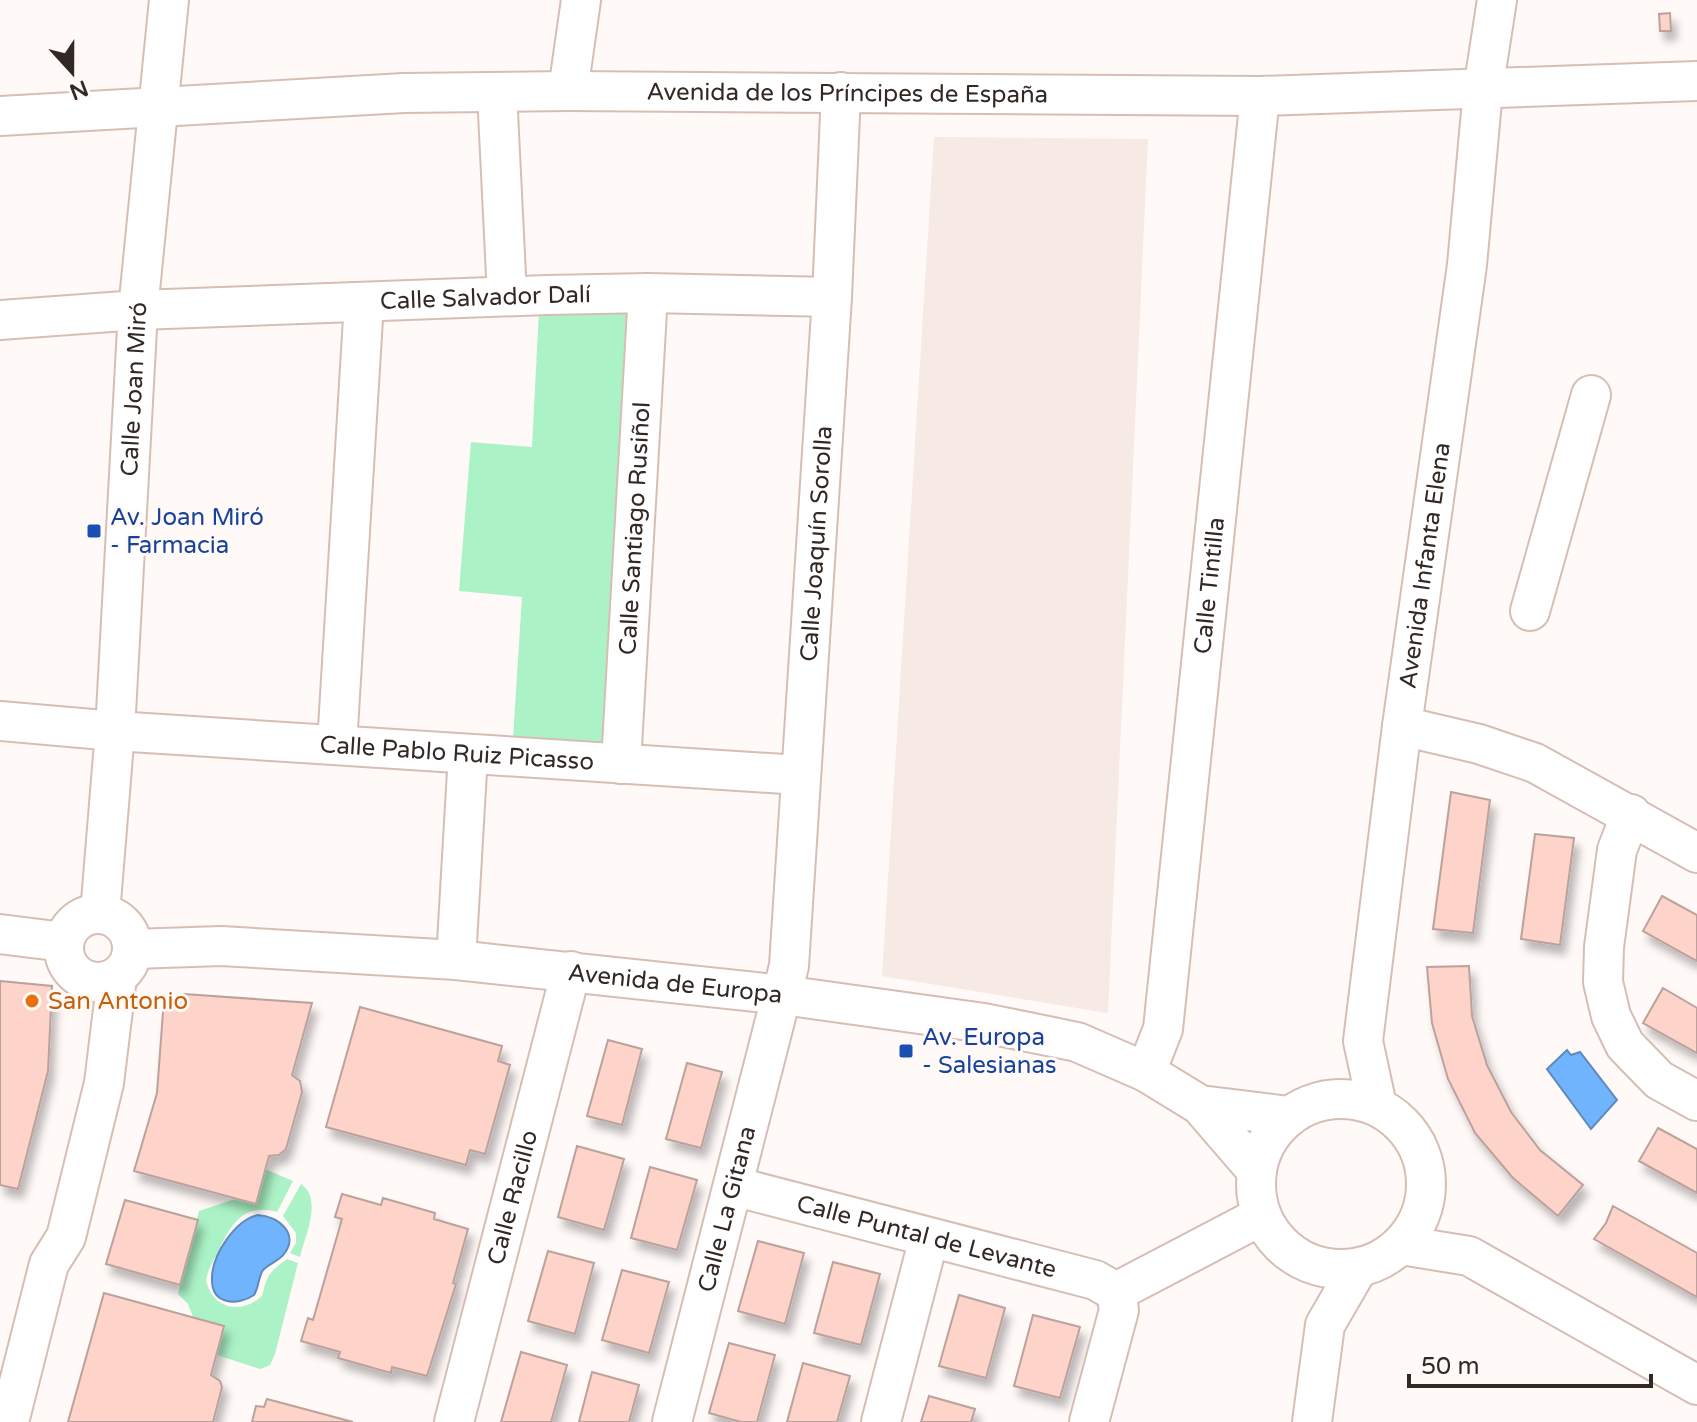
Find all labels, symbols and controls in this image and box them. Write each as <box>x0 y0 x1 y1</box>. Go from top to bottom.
north arrow <box>32 32 112 112</box>
text: N <box>66 74 92 105</box>
street label: Avenida de los Príncipes de España <box>646 78 1048 109</box>
street label: Calle Salvador Dalí <box>380 280 591 316</box>
street label: Calle Joan Miró <box>115 301 154 477</box>
street label: Calle Santiago Rusiñol <box>613 401 657 656</box>
street label: Calle Joaquín Sorolla <box>795 425 839 662</box>
street label: Avenida Infanta Elena <box>1393 441 1457 690</box>
place label: Av. Joan Miró - Farmacia <box>110 503 264 560</box>
street label: Calle Tintilla <box>1188 516 1231 655</box>
marker: Av. Joan Miró - Farmacia <box>85 522 103 540</box>
street label: Calle Pablo Ruiz Picasso <box>319 730 595 777</box>
street label: Avenida de Europa <box>567 958 784 1010</box>
place label: San Antonio <box>48 987 188 1016</box>
marker: San Antonio <box>23 992 41 1010</box>
place label: Av. Europa - Salesianas <box>922 1023 1056 1080</box>
marker: Av. Europa - Salesianas <box>897 1042 915 1060</box>
street label: Calle La Gitana <box>692 1123 762 1295</box>
street label: Calle Racillo <box>481 1127 544 1268</box>
street label: Calle Puntal de Levante <box>794 1189 1059 1284</box>
scale bar <box>1409 1338 1651 1388</box>
text: 50 m <box>1421 1352 1479 1381</box>

